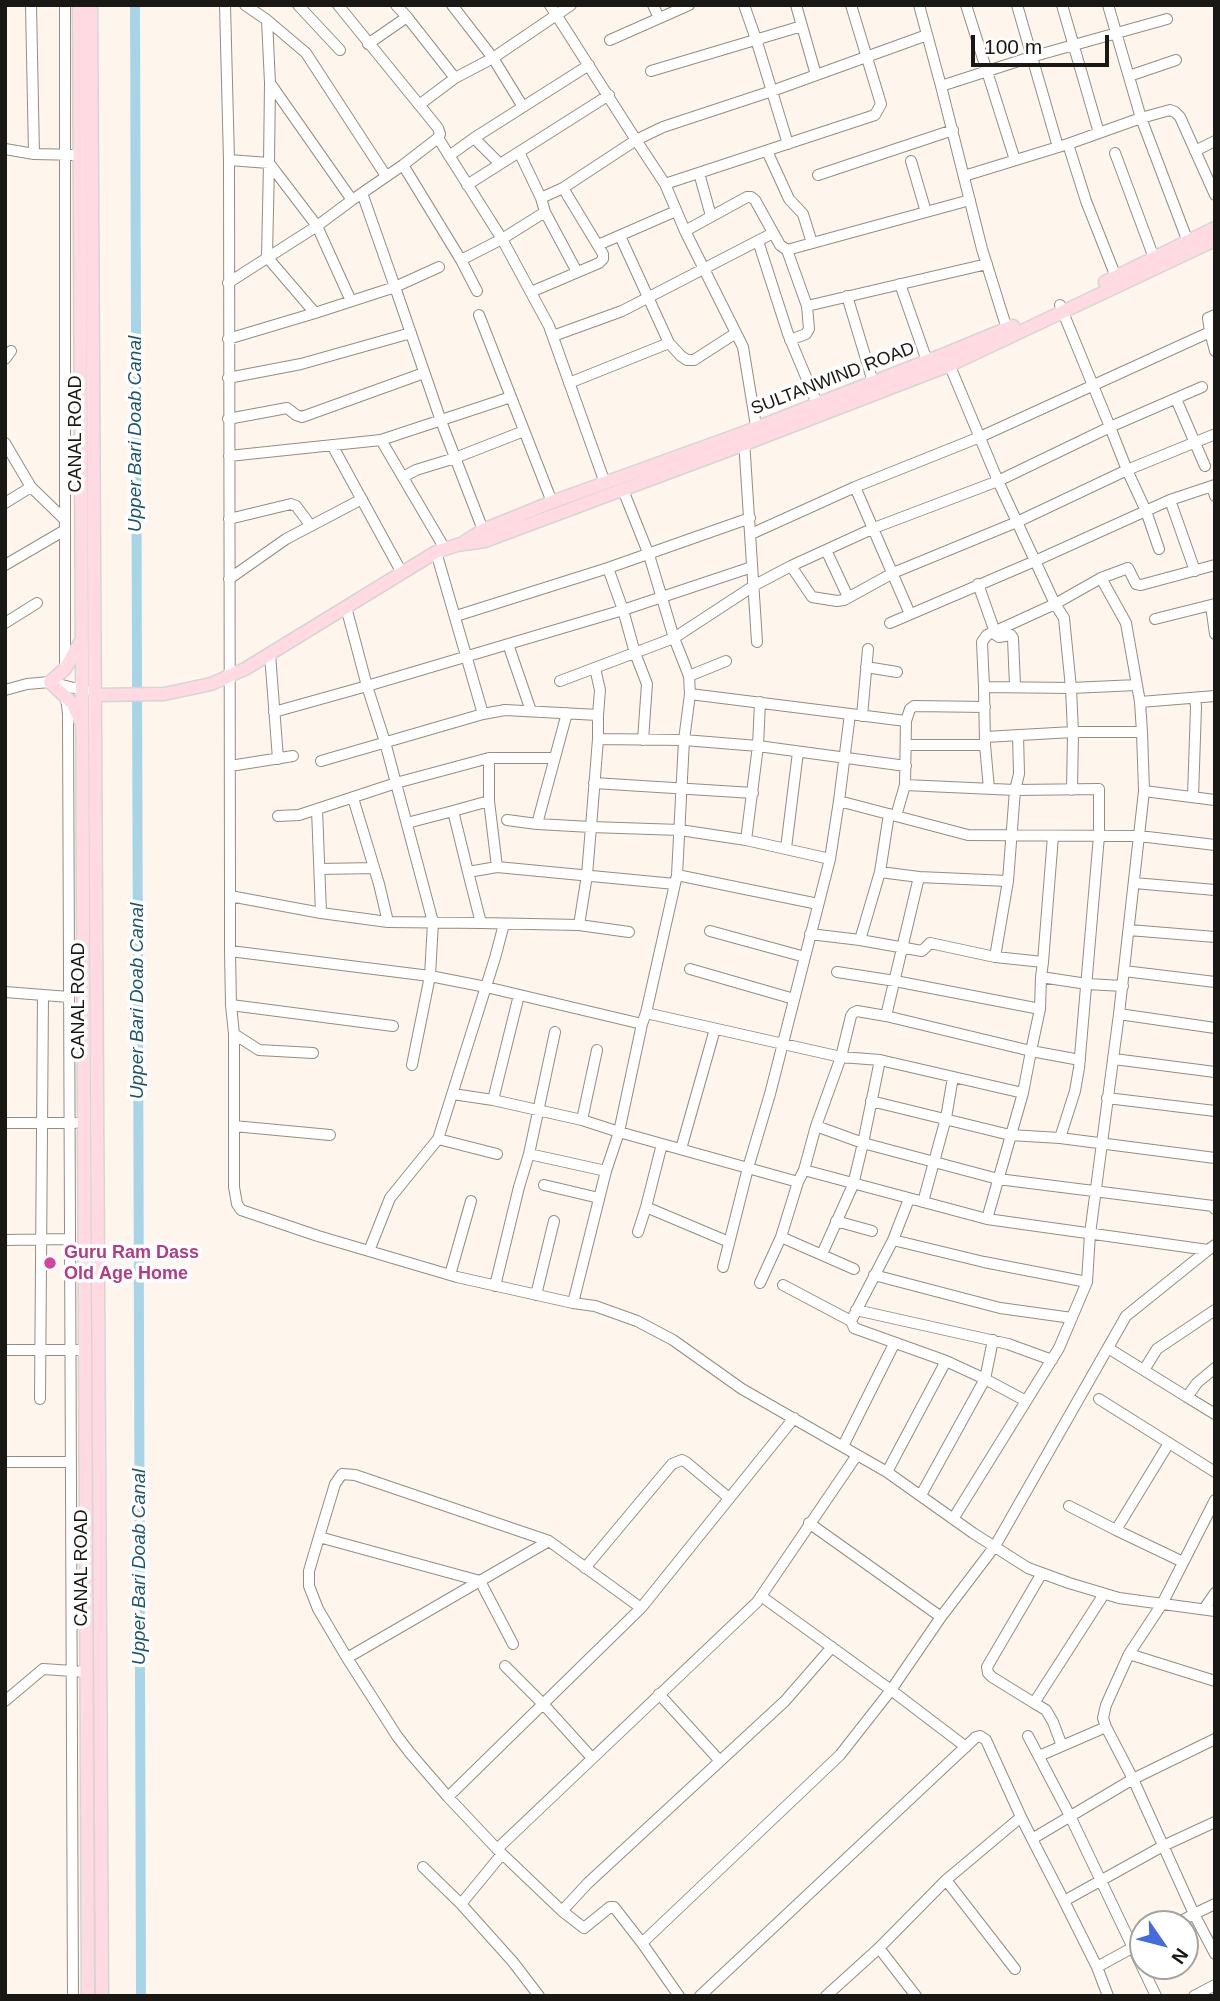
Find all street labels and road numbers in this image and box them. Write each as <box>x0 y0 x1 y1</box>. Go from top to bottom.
street label: SULTANWIND ROAD <box>748 338 918 420</box>
street label: CANAL ROAD <box>65 375 87 493</box>
street label: CANAL ROAD <box>68 942 90 1060</box>
street label: CANAL ROAD <box>71 1509 93 1627</box>

